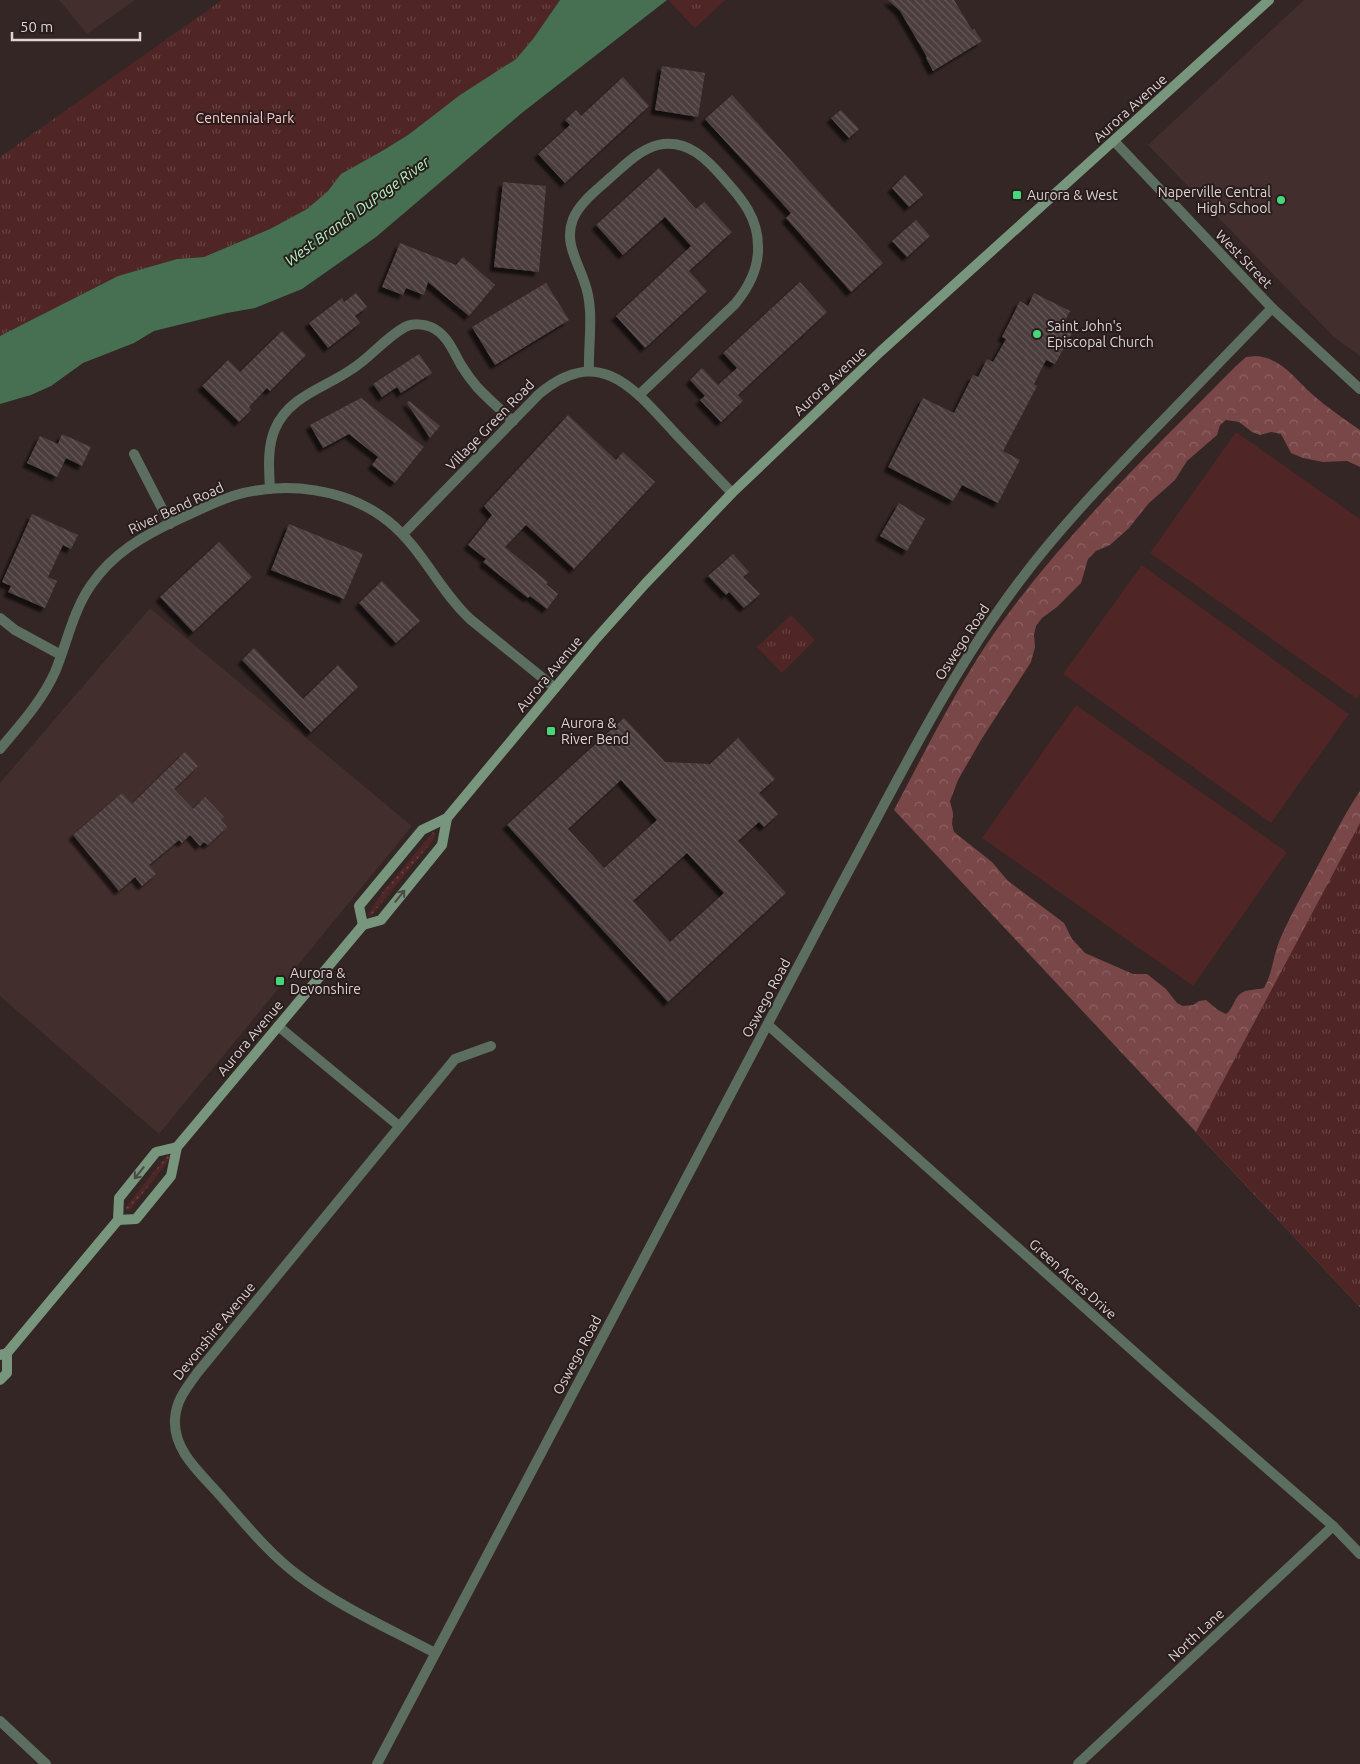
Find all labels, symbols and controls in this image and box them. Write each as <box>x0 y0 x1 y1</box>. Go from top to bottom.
scale bar <box>12 10 140 42</box>
text: 50 m <box>20 18 53 35</box>
street label: Aurora Avenue <box>1090 71 1170 145</box>
park label: Centennial Park <box>196 110 294 126</box>
water label: West Branch DuPage River <box>281 152 434 269</box>
place label: Naperville Central High School <box>1158 184 1271 216</box>
place label: Aurora & West <box>1027 187 1118 203</box>
marker: Aurora & West <box>1011 189 1023 201</box>
marker: Naperville Central High School <box>1275 194 1287 206</box>
street label: West Street <box>1212 227 1276 292</box>
place label: Saint John's Episcopal Church <box>1047 318 1154 350</box>
marker: Saint John's Episcopal Church <box>1031 328 1043 340</box>
street label: Aurora Avenue <box>790 343 870 419</box>
street label: Village Green Road <box>443 376 537 474</box>
street label: River Bend Road <box>126 479 226 537</box>
street label: Oswego Road <box>932 601 992 683</box>
street label: Aurora Avenue <box>513 633 585 715</box>
place label: Aurora & River Bend <box>561 715 629 747</box>
marker: Aurora & River Bend <box>545 725 557 737</box>
one-way arrow <box>395 890 406 903</box>
street label: Oswego Road <box>738 956 794 1040</box>
place label: Aurora & Devonshire <box>290 965 361 997</box>
marker: Aurora & Devonshire <box>274 975 286 987</box>
street label: Aurora Avenue <box>214 997 286 1079</box>
one-way arrow <box>133 1167 144 1180</box>
street label: Green Acres Drive <box>1026 1236 1120 1322</box>
street label: Devonshire Avenue <box>170 1279 258 1383</box>
street label: Oswego Road <box>549 1313 605 1397</box>
street label: North Lane <box>1165 1605 1227 1665</box>

